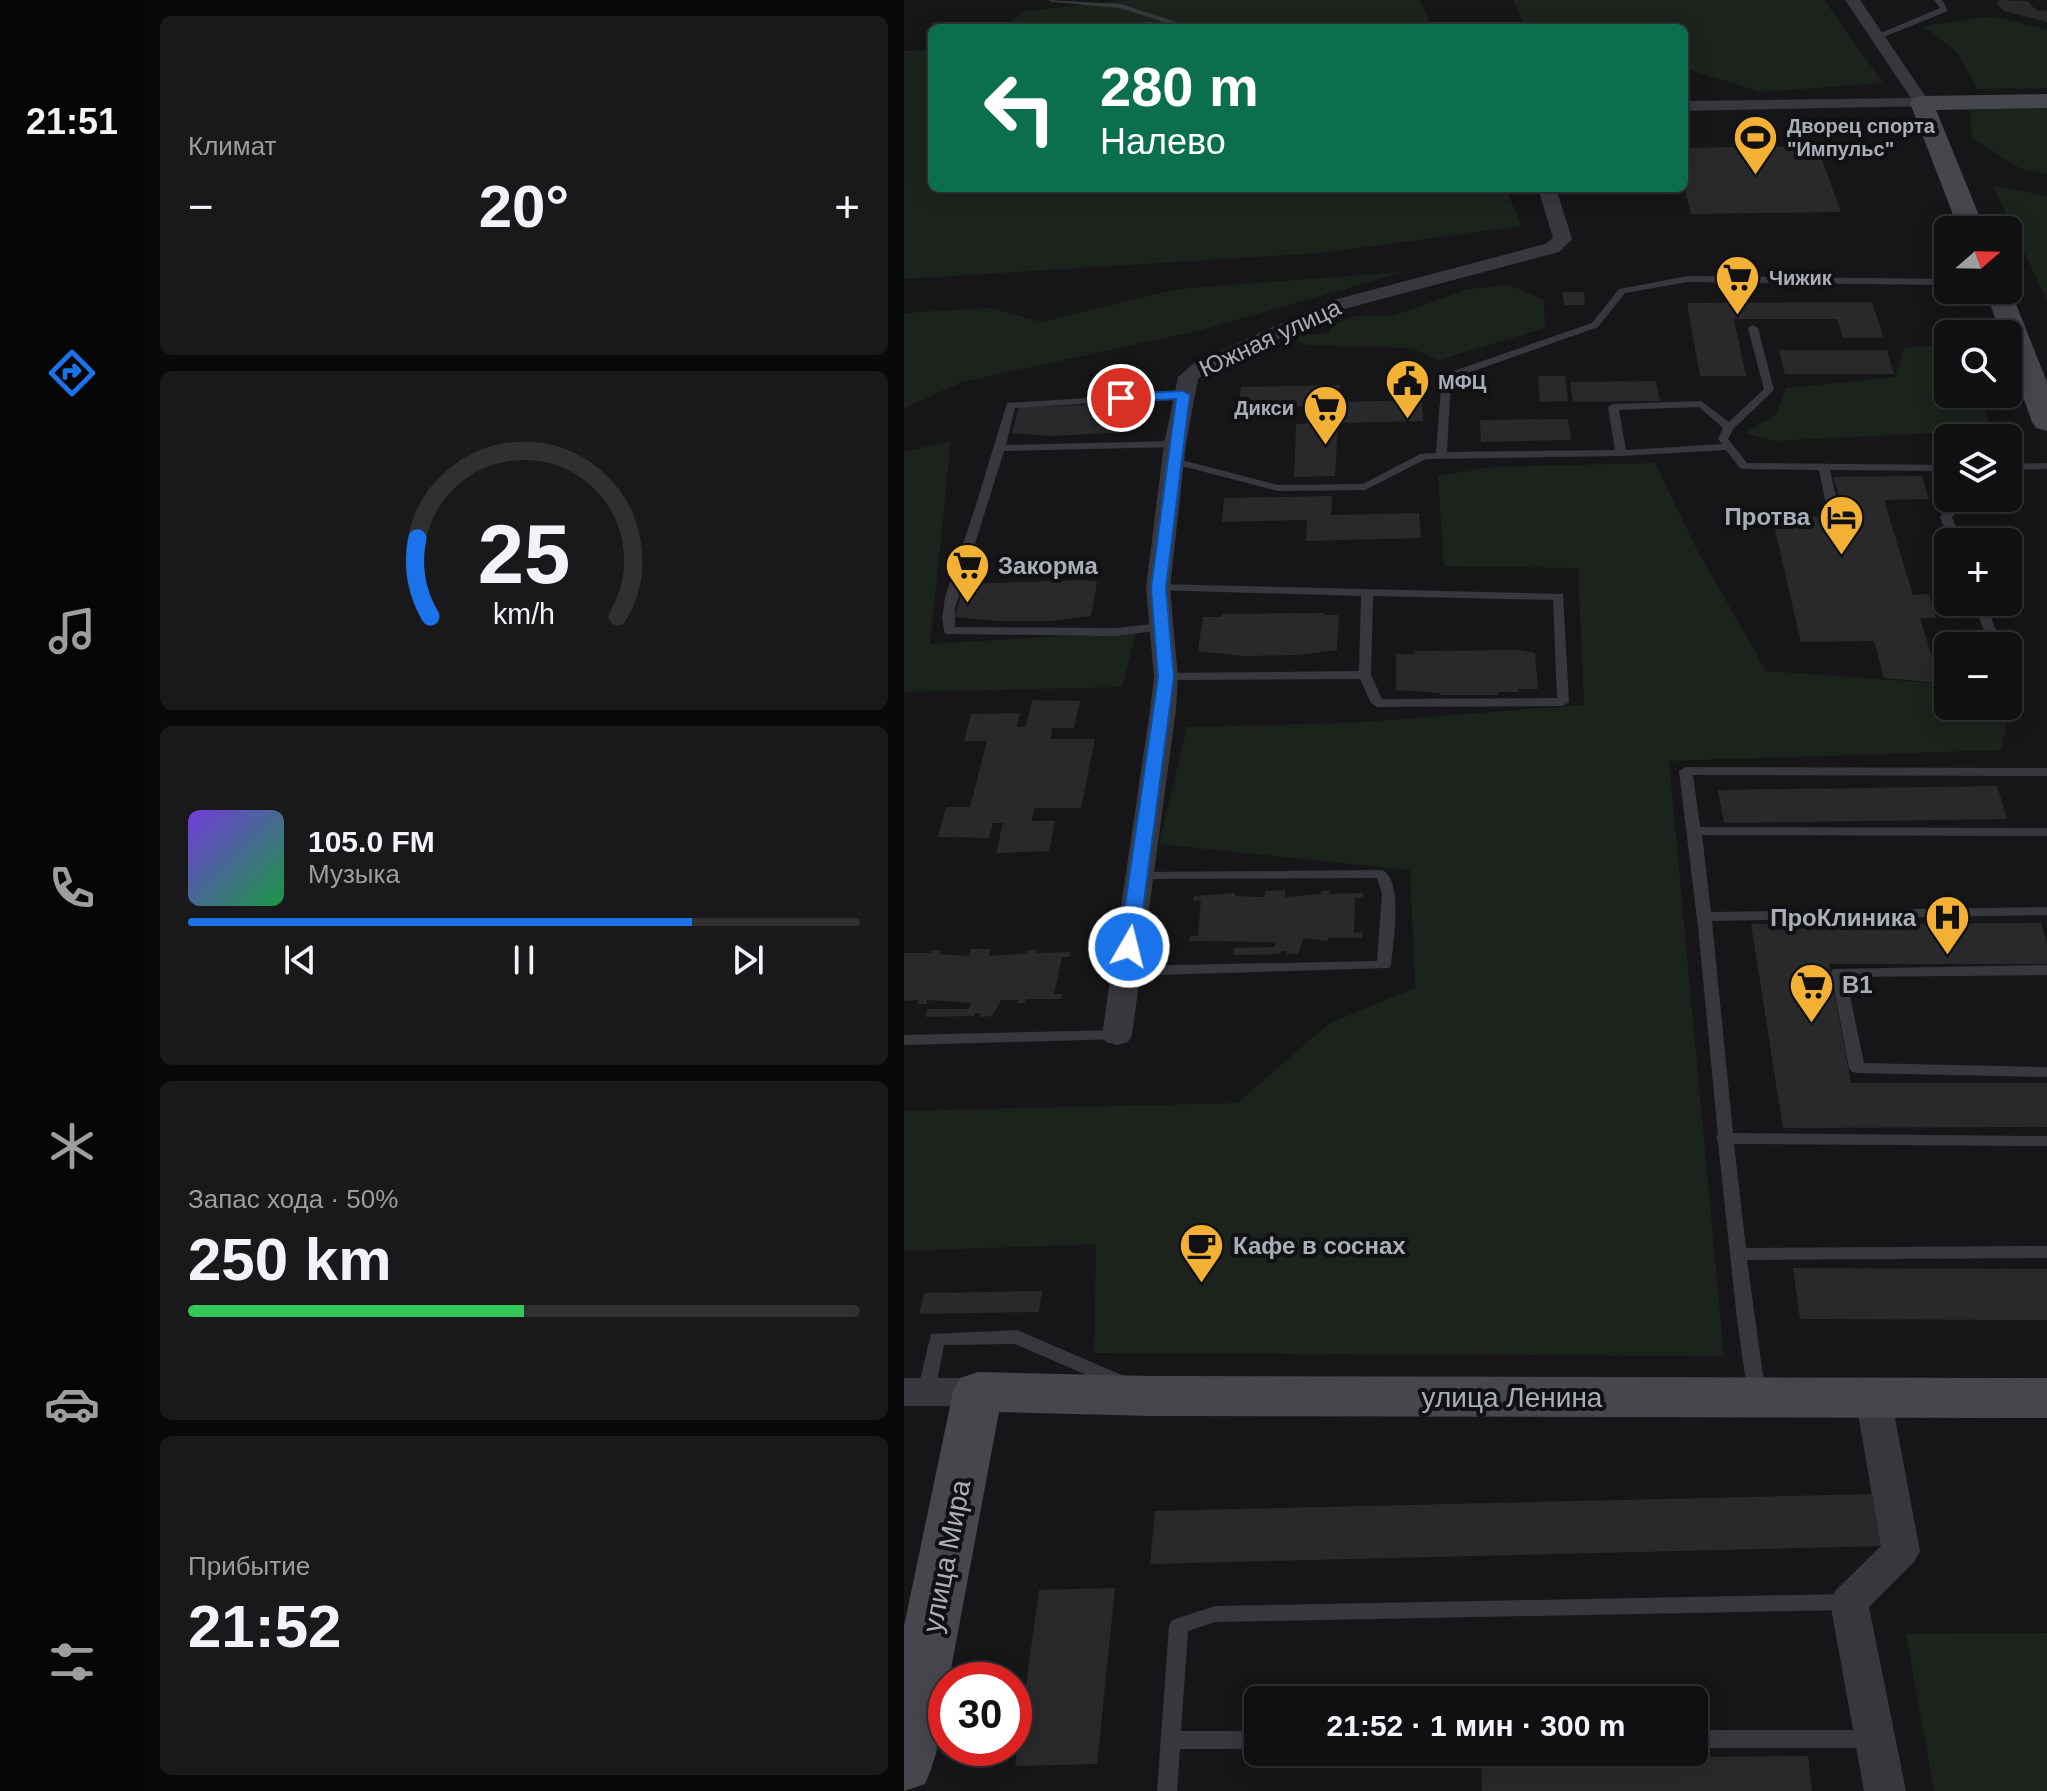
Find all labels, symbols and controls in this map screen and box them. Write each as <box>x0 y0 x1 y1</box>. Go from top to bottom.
text: 280 m <box>1100 55 1259 118</box>
icon: left <box>968 56 1072 160</box>
text: 21:51 <box>26 101 118 142</box>
sports icon: Дворец спорта "Импульс" <box>1732 113 1780 176</box>
place label: Дворец спорта "Импульс" <box>1787 115 1936 160</box>
text: Налево <box>1100 121 1226 162</box>
text: Климат <box>188 131 277 161</box>
text: 20° <box>479 173 569 240</box>
text: − <box>188 182 214 231</box>
text: + <box>834 182 860 231</box>
north arrow <box>1934 216 2022 304</box>
map controls <box>1934 216 2022 720</box>
supermarket icon: Чижик <box>1714 254 1762 317</box>
place label: Чижик <box>1769 267 1833 289</box>
street label: Южная улица <box>1195 293 1345 382</box>
button: search <box>1934 320 2022 408</box>
icon: directions <box>44 345 100 401</box>
public building icon: МФЦ <box>1383 358 1431 421</box>
pin <box>1087 364 1155 432</box>
place label: МФЦ <box>1438 371 1487 393</box>
icon: arrive <box>1099 376 1143 420</box>
supermarket icon: Дикси <box>1301 384 1349 447</box>
place label: Дикси <box>1234 397 1294 419</box>
button: layers <box>1934 424 2022 512</box>
hotel icon: Протва <box>1817 493 1865 556</box>
place label: Протва <box>1724 503 1811 530</box>
text: 25 <box>478 507 570 600</box>
button: + <box>1934 528 2022 616</box>
supermarket icon: Закорма <box>943 542 991 605</box>
place label: Закорма <box>998 552 1099 579</box>
text: km/h <box>493 598 555 630</box>
icon: music <box>44 603 100 659</box>
button: − <box>1934 632 2022 720</box>
text: 105.0 FM <box>308 825 435 858</box>
text: Музыка <box>308 859 400 889</box>
icon: phone <box>44 860 100 916</box>
hospital icon: ПроКлиника <box>1923 894 1971 957</box>
place label: ПроКлиника <box>1770 904 1917 931</box>
position arrow <box>1087 905 1171 989</box>
icon: previous <box>278 938 322 982</box>
icon: pause <box>502 938 546 982</box>
icon: next <box>726 938 770 982</box>
supermarket icon: В1 <box>1787 961 1835 1024</box>
place label: В1 <box>1842 971 1873 998</box>
icon: climate <box>44 1118 100 1174</box>
text: Запас хода · 50% <box>188 1184 398 1214</box>
cafe icon: Кафе в соснах <box>1178 1222 1226 1285</box>
text: 250 km <box>188 1226 392 1293</box>
place label: Кафе в соснах <box>1233 1232 1406 1259</box>
icon: car <box>44 1376 100 1432</box>
street label: улица Ленина <box>1422 1382 1603 1413</box>
street label: улица Мира <box>916 1477 977 1635</box>
text: Прибытие <box>188 1551 310 1581</box>
text: 21:52 <box>188 1593 341 1660</box>
icon: filters <box>44 1634 100 1690</box>
speed limit sign: 30 <box>928 1662 1032 1766</box>
text: 21:52 · 1 мин · 300 m <box>1327 1709 1625 1742</box>

